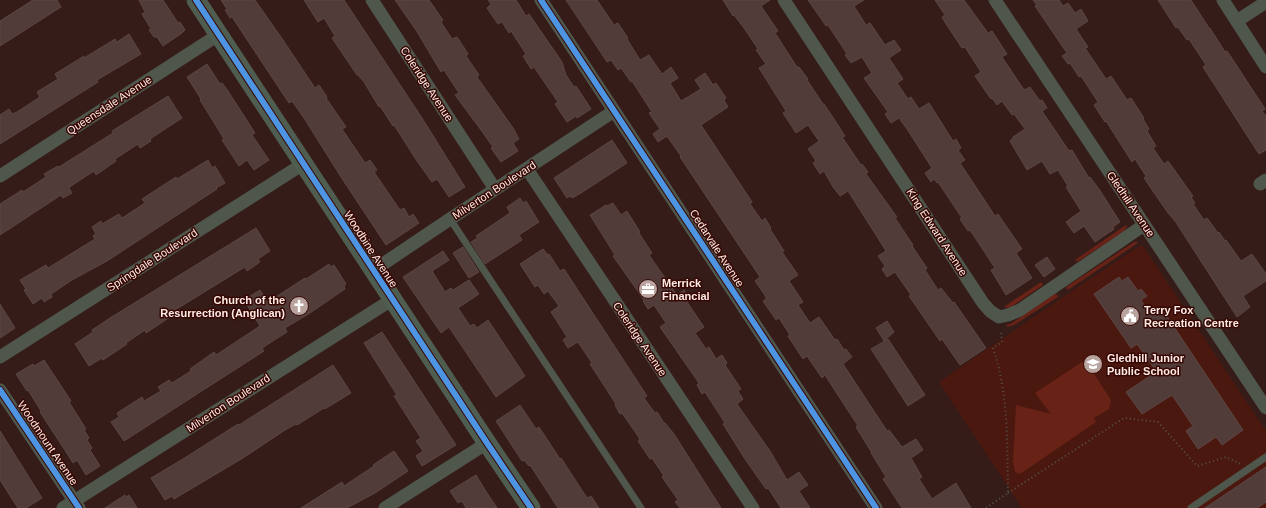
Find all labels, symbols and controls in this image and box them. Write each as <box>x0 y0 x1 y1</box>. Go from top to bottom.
street label: Coleridge Avenue <box>398 44 456 124</box>
street label: Queensdale Avenue <box>64 73 154 137</box>
street label: Milverton Boulevard <box>450 158 538 222</box>
street label: Gledhill Avenue <box>1105 169 1157 239</box>
street label: King Edward Avenue <box>904 186 970 278</box>
street label: Cedarvale Avenue <box>688 207 746 289</box>
street label: Woodbine Avenue <box>342 208 400 290</box>
street label: Springdale Boulevard <box>105 226 199 294</box>
place label: Merrick Financial <box>662 277 710 302</box>
office icon: Merrick Financial <box>637 278 659 300</box>
place label: Church of the Resurrection (Anglican) <box>160 294 285 319</box>
church icon: Church of the Resurrection (Anglican) <box>288 295 310 317</box>
street label: Coleridge Avenue <box>611 300 669 378</box>
place label: Terry Fox Recreation Centre <box>1144 304 1239 329</box>
public building icon: Terry Fox Recreation Centre <box>1119 305 1141 327</box>
place label: Gledhill Junior Public School <box>1107 352 1185 377</box>
school or university icon: Gledhill Junior Public School <box>1082 353 1104 375</box>
street label: Milverton Boulevard <box>184 371 272 435</box>
street label: Woodmount Avenue <box>15 399 81 487</box>

